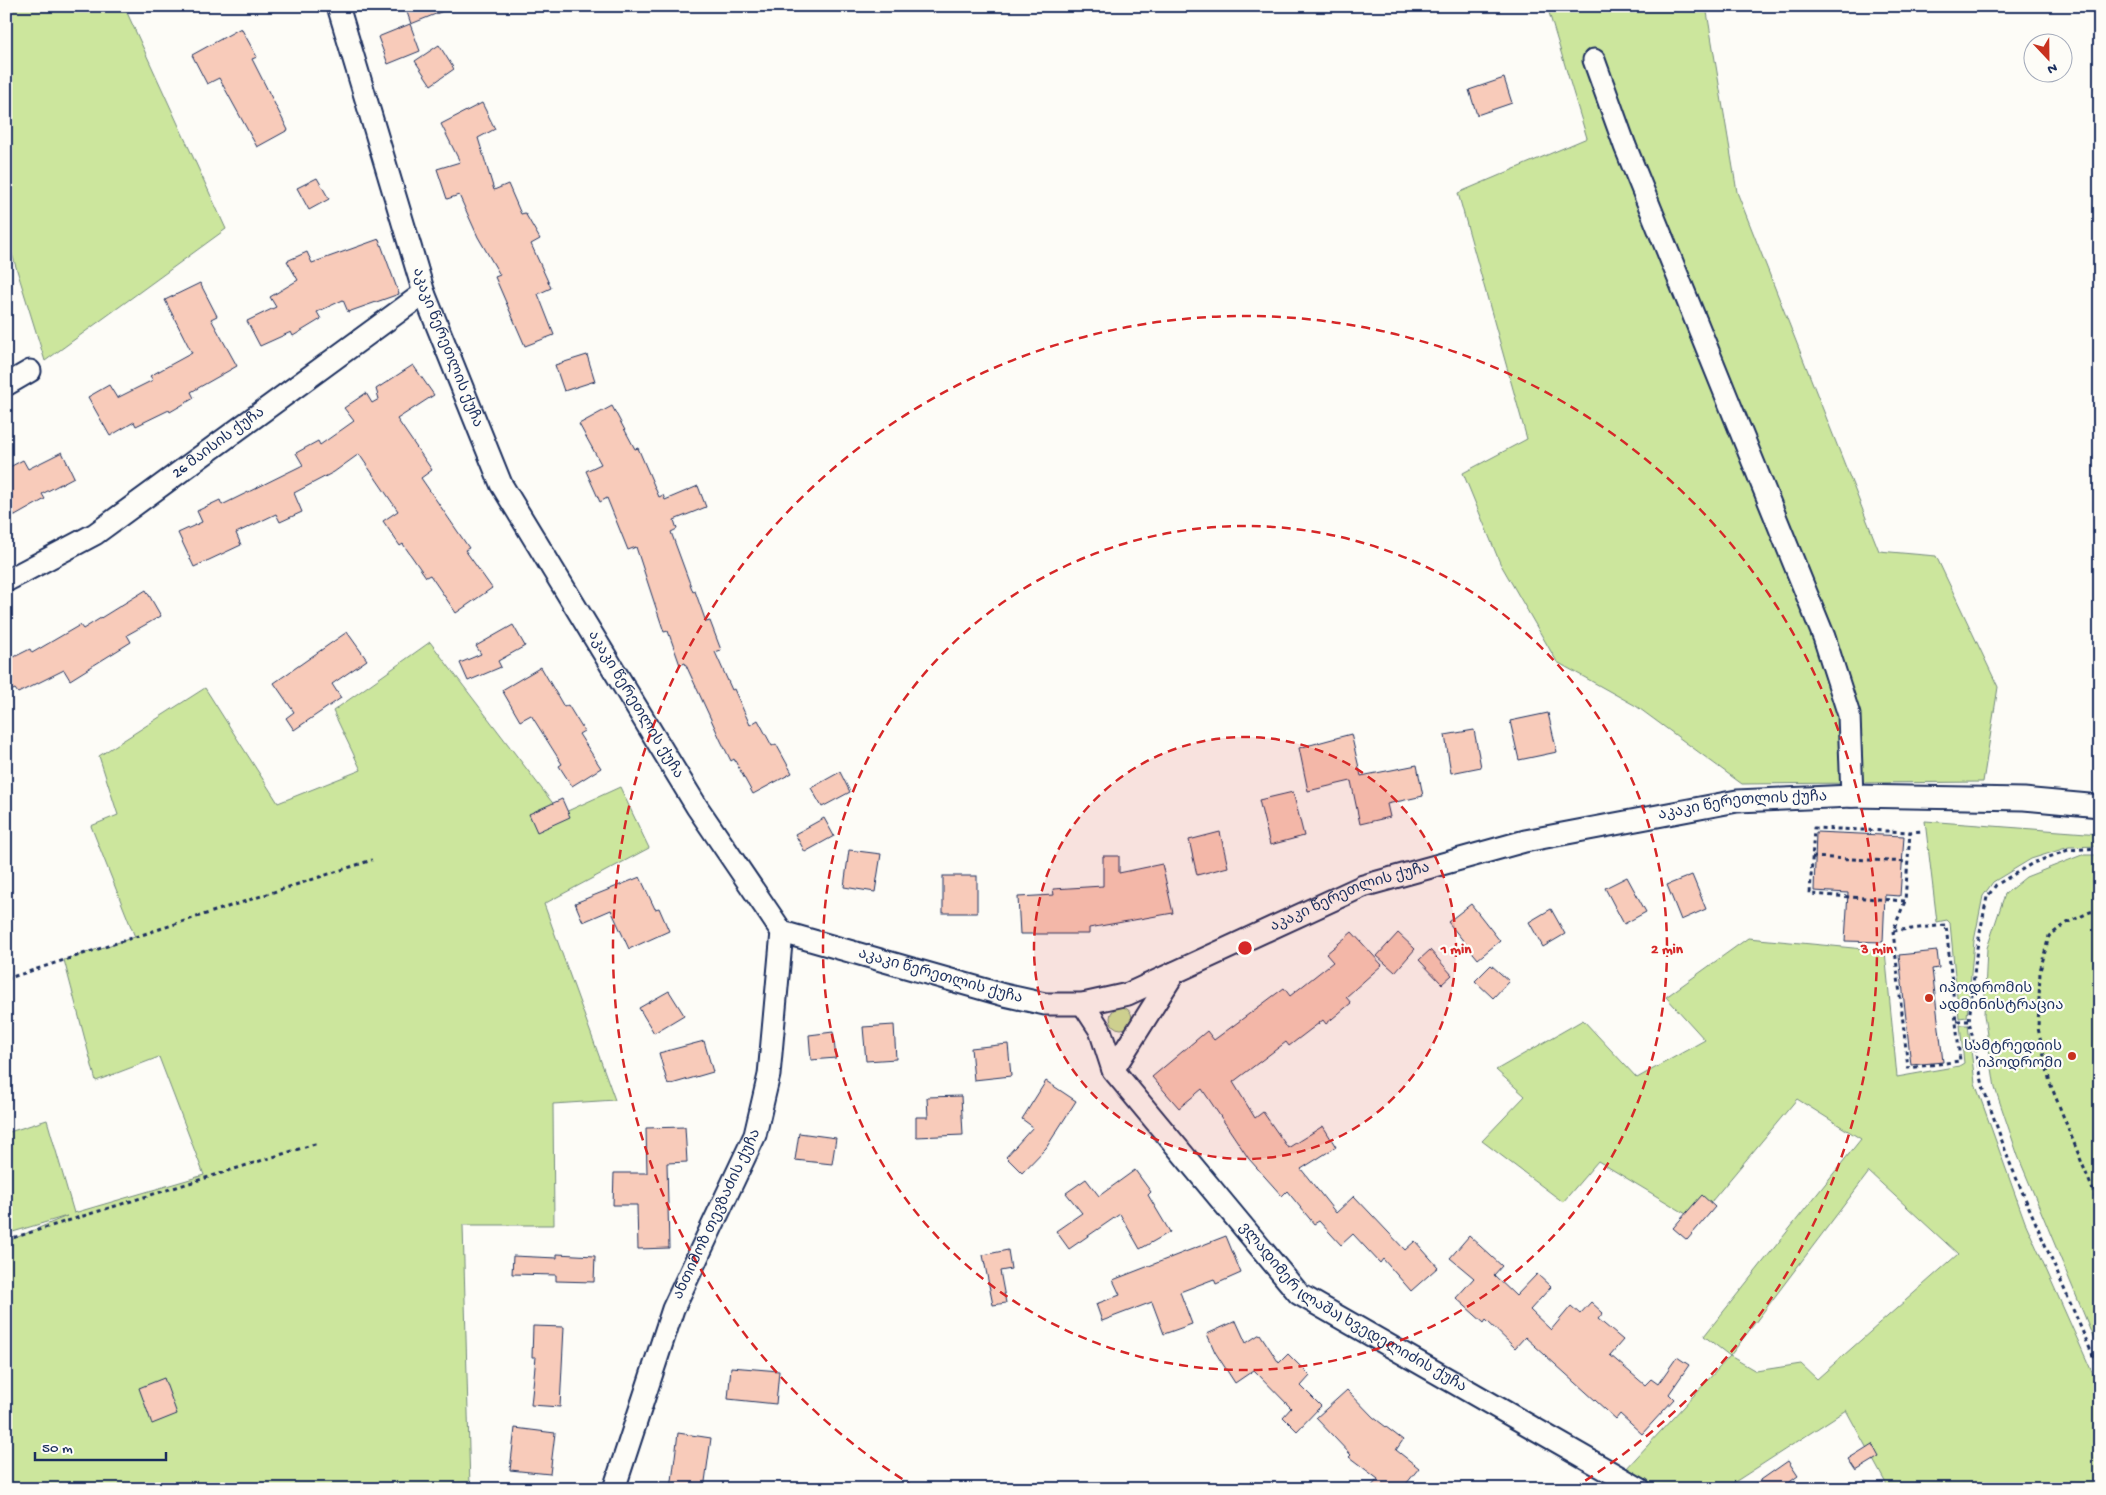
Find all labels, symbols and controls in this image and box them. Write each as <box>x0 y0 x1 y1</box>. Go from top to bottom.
north arrow <box>2024 32 2074 82</box>
text: N <box>2045 58 2059 77</box>
street label: აკაკი წერეთლის ქუჩა <box>408 266 486 430</box>
street label: 26 მაისის ქუჩა <box>169 404 268 483</box>
street label: აკაკი წერეთლის ქუჩა <box>583 628 687 782</box>
street label: აკაკი წერეთლის ქუჩა <box>1657 788 1827 825</box>
street label: აკაკი წერეთლის ქუჩა <box>1268 859 1432 936</box>
centre of rings <box>1236 939 1254 957</box>
text: 1 min <box>1440 941 1472 959</box>
text: 2 min <box>1651 941 1684 959</box>
text: 3 min <box>1860 941 1894 959</box>
street label: აკაკი წერეთლის ქუჩა <box>856 945 1024 1008</box>
place label: იპოდრომის ადმინისტრაცია <box>1939 980 2063 1015</box>
marker: იპოდრომის ადმინისტრაცია <box>1923 992 1935 1004</box>
place label: სამტრედიის იპოდრომი <box>1964 1038 2062 1073</box>
marker: სამტრედიის იპოდრომი <box>2066 1050 2078 1062</box>
street label: ანთიმოზ თევზაძის ქუჩა <box>670 1128 765 1303</box>
street label: ვლადიმერ (ლაშა) ხვედელიძის ქუჩა <box>1235 1219 1469 1397</box>
scale bar <box>35 1430 166 1462</box>
text: 50 m <box>42 1440 73 1458</box>

